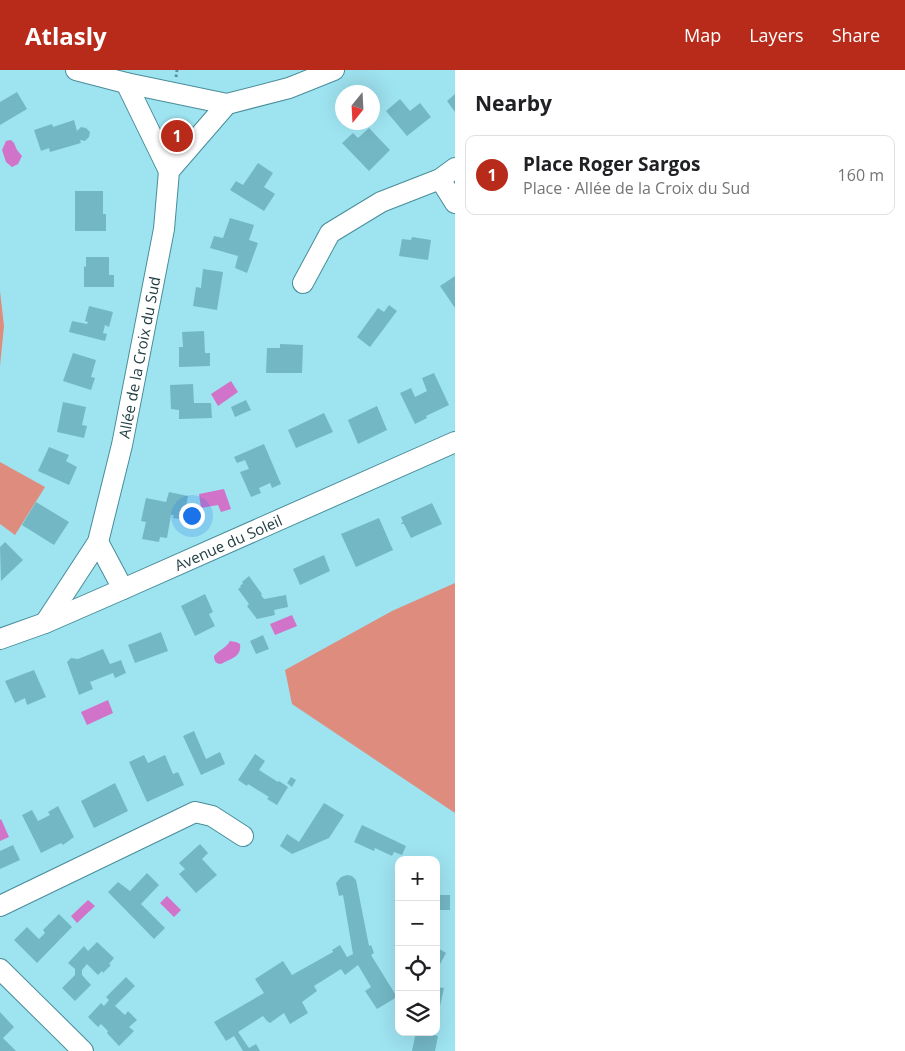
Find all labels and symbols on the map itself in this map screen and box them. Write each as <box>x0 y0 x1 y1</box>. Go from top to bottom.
north arrow <box>335 85 380 130</box>
pin: 1 <box>161 117 193 155</box>
street label: Allée de la Croix du Sud <box>114 275 165 440</box>
your location <box>179 503 205 529</box>
street label: Avenue du Soleil <box>171 510 285 575</box>

